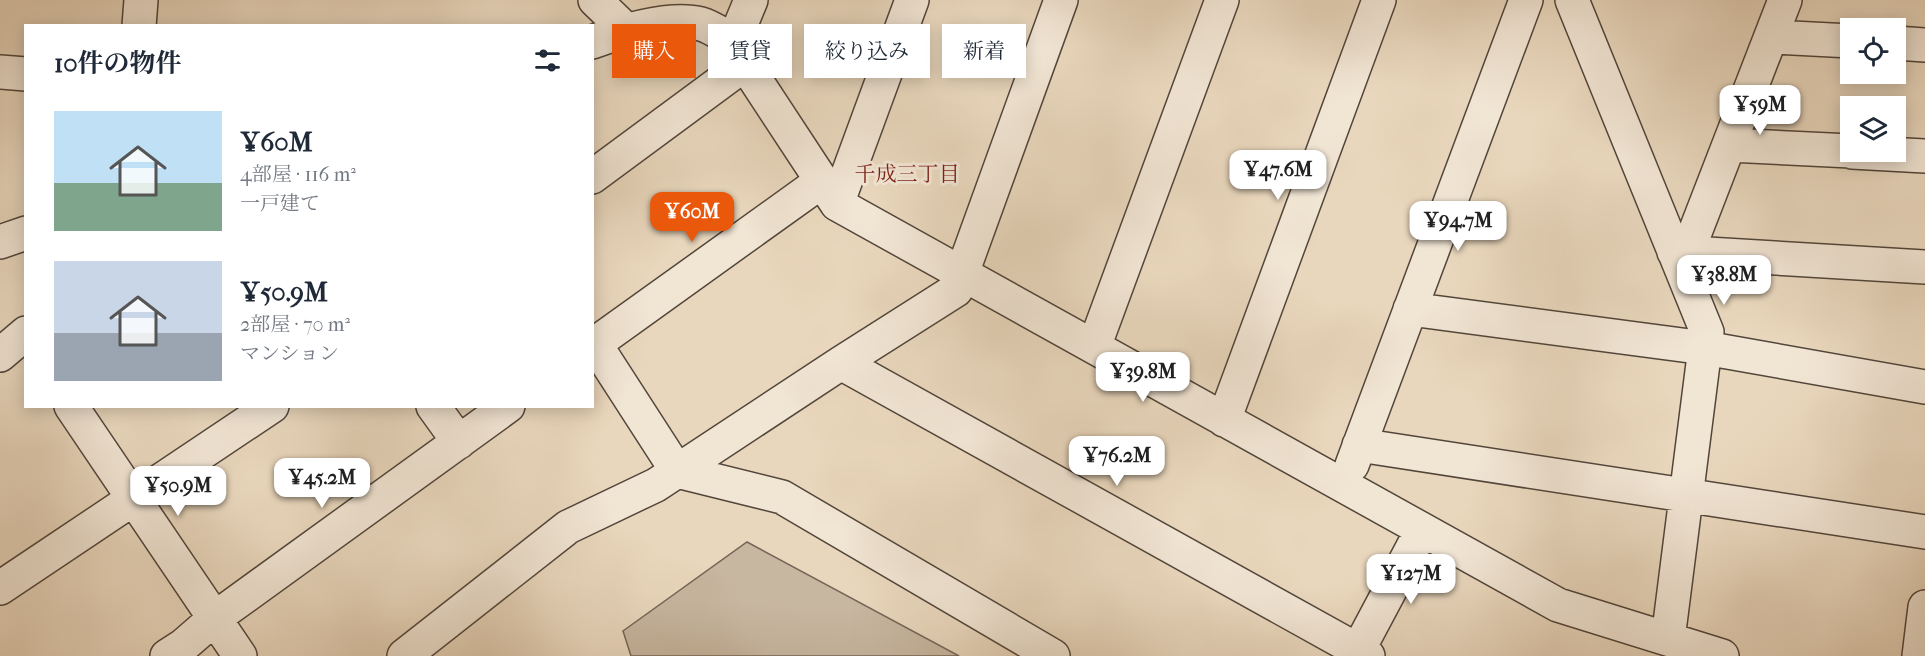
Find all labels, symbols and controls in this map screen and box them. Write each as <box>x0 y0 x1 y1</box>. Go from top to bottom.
map controls <box>1840 18 1906 162</box>
button: locate <box>1840 18 1906 84</box>
chip: 購入 <box>612 24 696 78</box>
chip: 賃貸 <box>708 24 792 78</box>
chip: 絞り込み <box>804 24 930 78</box>
chip: 新着 <box>942 24 1026 78</box>
icon: filters <box>531 44 564 77</box>
text: 10件の物件 <box>54 48 181 79</box>
pin: ¥59M <box>1724 85 1796 136</box>
text: ¥59M <box>1734 93 1786 116</box>
button: layers <box>1840 96 1906 162</box>
text: ¥60M <box>240 127 312 158</box>
icon: home <box>102 135 174 207</box>
pin: ¥47.6M <box>1229 150 1327 201</box>
text: ¥47.6M <box>1243 158 1313 181</box>
district label: 千成三丁目 <box>855 162 960 186</box>
text: 4部屋 · 116 m² <box>240 163 356 186</box>
text: 一戸建て <box>240 192 320 215</box>
pin: ¥60M <box>656 192 728 243</box>
text: ¥60M <box>664 200 720 223</box>
pin: ¥94.7M <box>1409 201 1507 252</box>
text: ¥94.7M <box>1424 209 1492 232</box>
pin: ¥38.8M <box>1675 255 1773 306</box>
text: ¥38.8M <box>1691 263 1757 286</box>
text: ¥50.9M <box>240 277 328 308</box>
icon: home <box>102 285 174 357</box>
text: 2部屋 · 70 m² <box>240 313 350 336</box>
text: マンション <box>240 342 339 365</box>
pin: ¥39.8M <box>1094 352 1192 403</box>
text: ¥39.8M <box>1110 360 1176 383</box>
pin: ¥76.2M <box>1068 436 1166 487</box>
text: ¥76.2M <box>1083 444 1151 467</box>
pin: ¥45.2M <box>273 458 371 509</box>
pin: ¥50.9M <box>129 466 227 517</box>
text: ¥45.2M <box>288 466 356 489</box>
text: ¥50.9M <box>144 474 212 497</box>
pin: ¥127M <box>1369 554 1453 605</box>
text: ¥127M <box>1381 562 1441 585</box>

